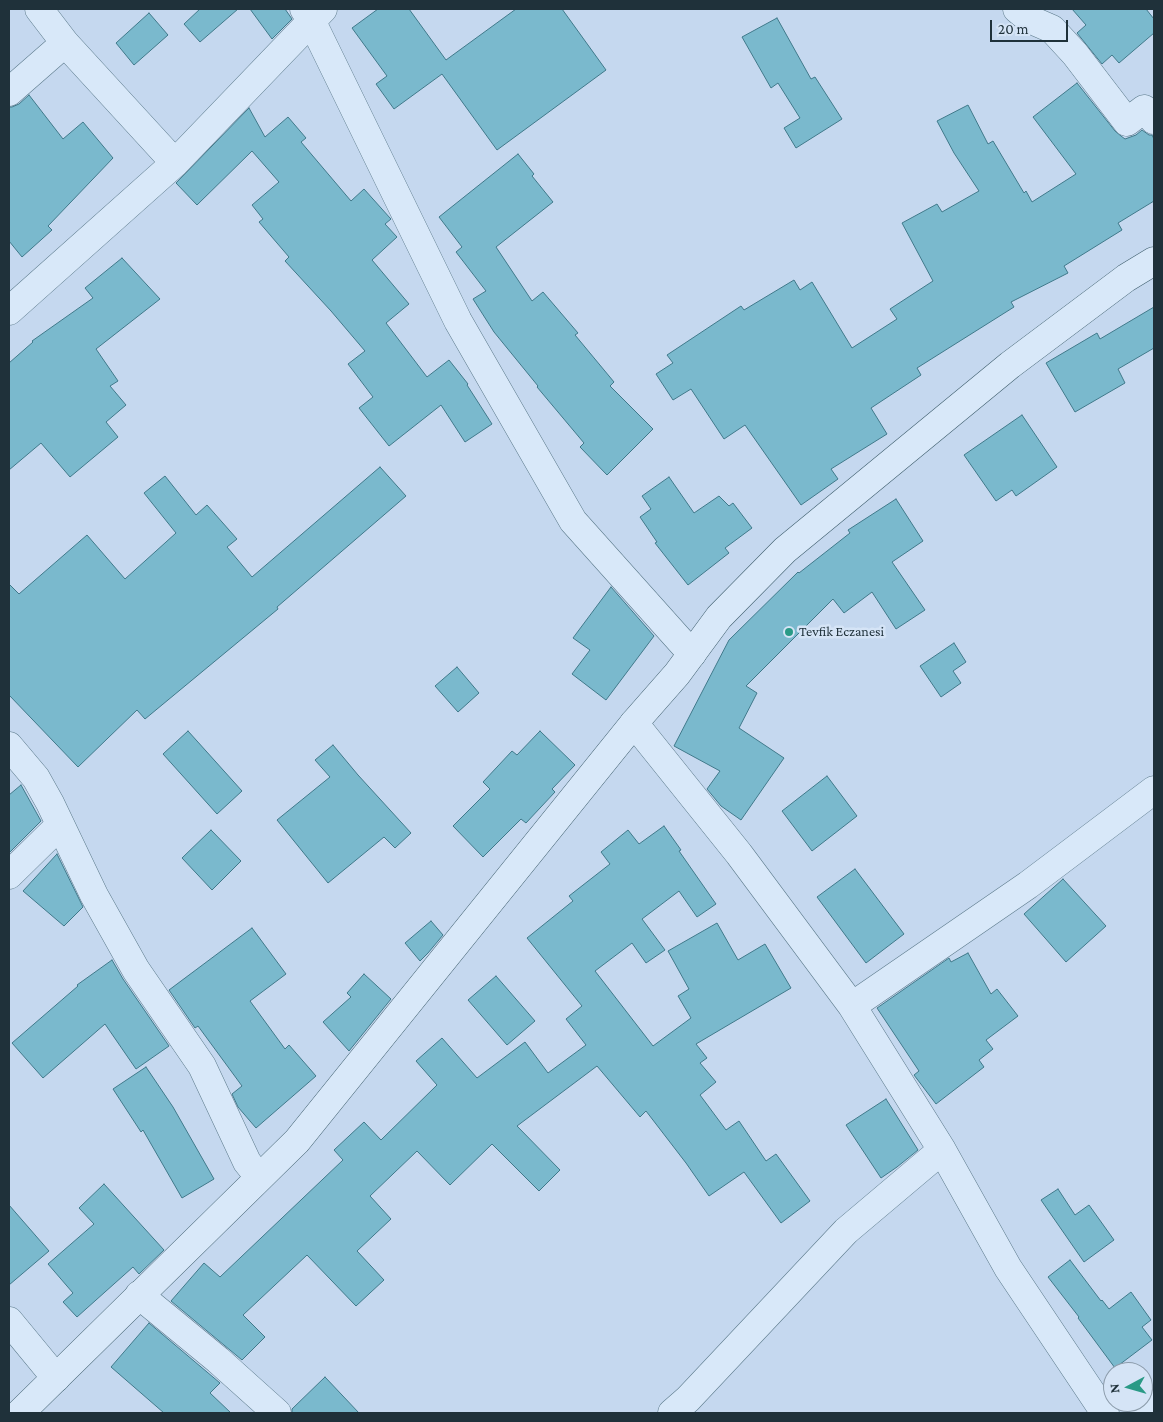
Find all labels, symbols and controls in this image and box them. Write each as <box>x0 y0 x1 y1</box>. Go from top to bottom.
scale bar <box>993 10 1070 42</box>
text: 20 m <box>998 21 1029 37</box>
place label: Tevfik Eczanesi <box>799 624 884 640</box>
marker: Tevfik Eczanesi <box>783 626 795 638</box>
north arrow <box>1103 1362 1153 1412</box>
text: N <box>1106 1383 1123 1394</box>

